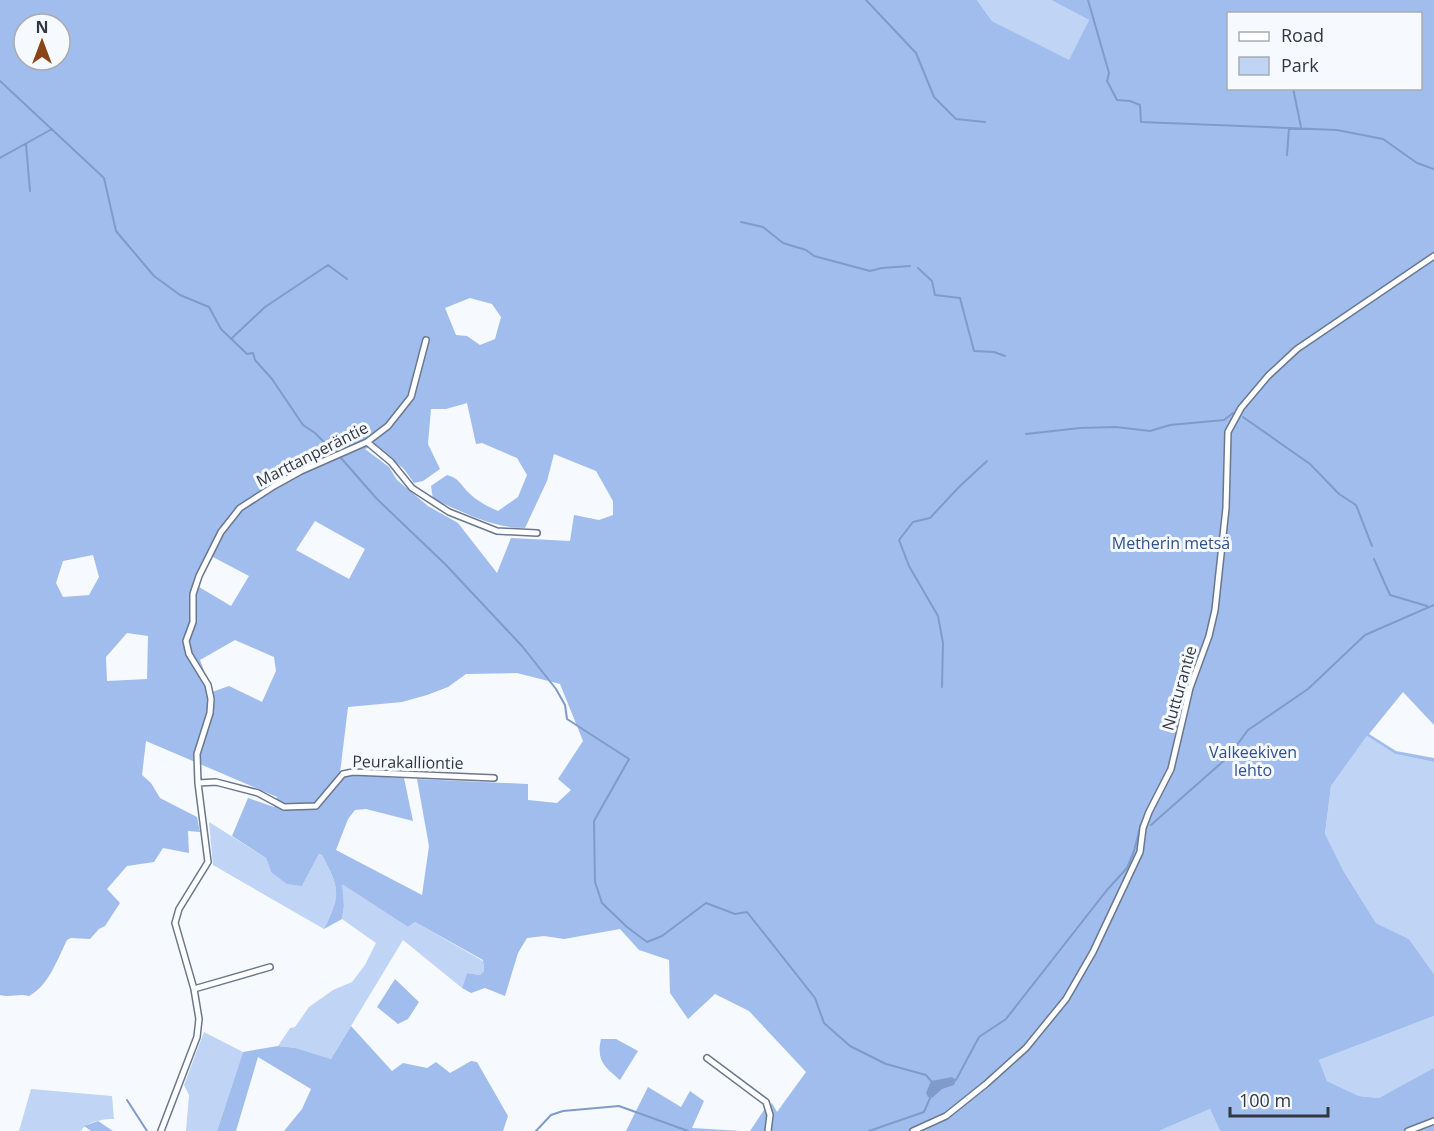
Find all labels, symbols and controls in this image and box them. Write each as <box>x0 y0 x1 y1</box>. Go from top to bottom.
north arrow <box>12 12 72 72</box>
legend <box>1227 12 1422 90</box>
text: N <box>35 16 49 38</box>
text: Road <box>1281 23 1324 47</box>
text: Park <box>1281 53 1319 77</box>
street label: Marttanperäntie <box>252 416 372 492</box>
park label: Metherin metsä <box>1112 532 1230 554</box>
street label: Nutturantie <box>1156 643 1202 733</box>
park label: Valkeekiven lehto <box>1209 741 1297 781</box>
street label: Peurakalliontie <box>352 750 464 774</box>
scale bar <box>1230 1080 1328 1118</box>
text: 100 m <box>1239 1088 1291 1112</box>

